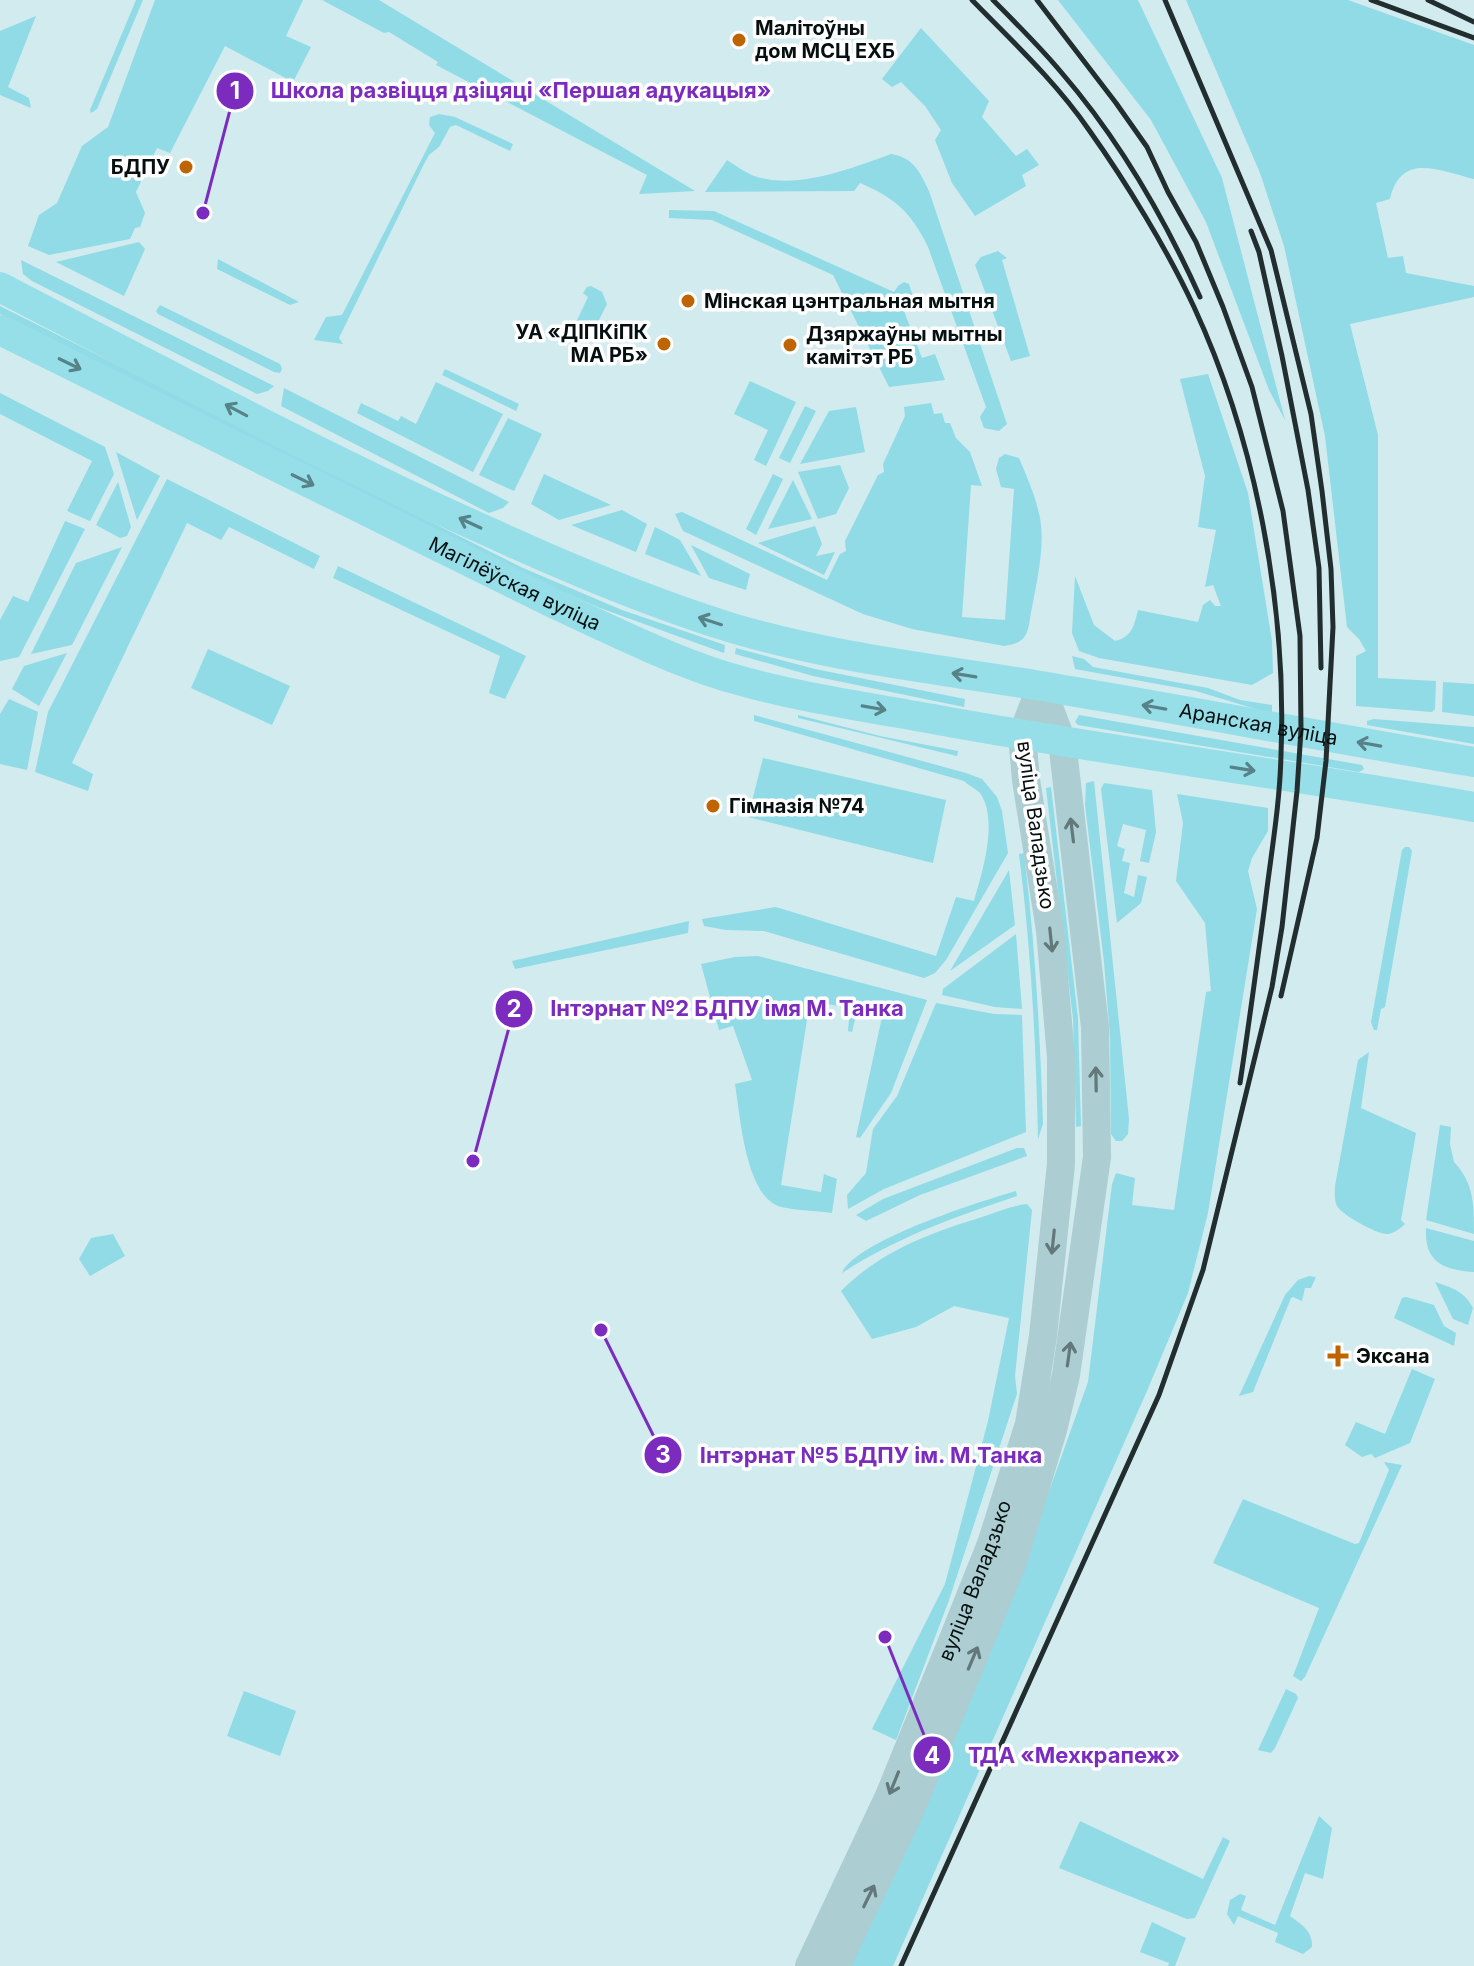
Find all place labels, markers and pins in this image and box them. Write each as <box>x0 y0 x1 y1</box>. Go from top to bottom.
place label: Малітоўны дом МСЦ ЕХБ <box>755 16 895 63</box>
marker: Малітоўны дом МСЦ ЕХБ <box>730 31 748 49</box>
callout: Школа развіцця дзіцяці «Першая адукацыя» <box>215 68 787 114</box>
place label: БДПУ <box>111 155 170 179</box>
marker: БДПУ <box>177 158 195 176</box>
place label: Мінская цэнтральная мытня <box>704 289 995 313</box>
marker: Мінская цэнтральная мытня <box>679 292 697 310</box>
place label: УА «ДІПКіПК МА РБ» <box>516 320 648 367</box>
place label: Дзяржаўны мытны камітэт РБ <box>806 322 1003 369</box>
marker: УА «ДІПКіПК МА РБ» <box>655 335 673 353</box>
marker: Дзяржаўны мытны камітэт РБ <box>781 336 799 354</box>
place label: Гімназія №74 <box>729 794 865 818</box>
marker: Гімназія №74 <box>704 797 722 815</box>
callout: Інтэрнат №2 БДПУ імя М. Танка <box>494 986 920 1032</box>
place label: Эксана <box>1356 1344 1430 1368</box>
marker: Эксана <box>1327 1345 1349 1367</box>
callout: Інтэрнат №5 БДПУ ім. М.Танка <box>643 1432 1058 1478</box>
callout: ТДА «Мехкрапеж» <box>912 1732 1196 1778</box>

